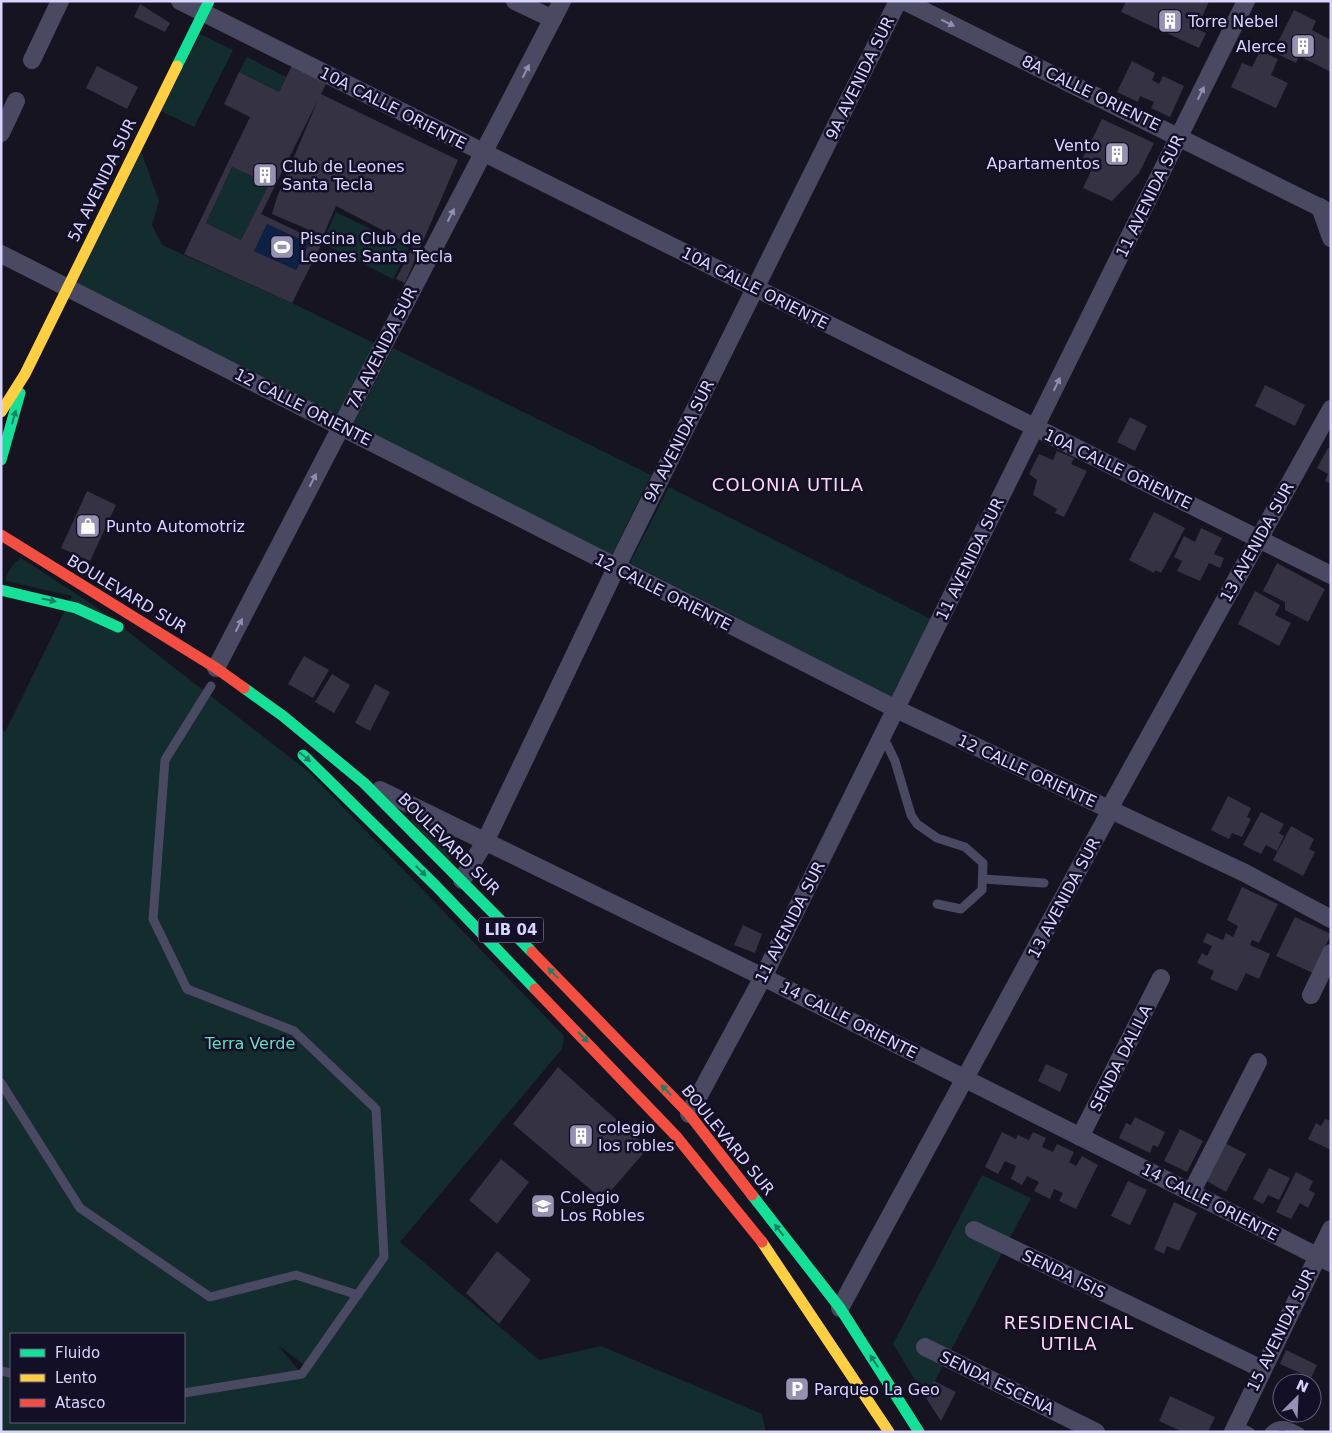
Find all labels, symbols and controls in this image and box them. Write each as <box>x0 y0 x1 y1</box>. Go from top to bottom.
building icon: Torre Nebel <box>1157 8 1183 34</box>
place label: Torre Nebel <box>1187 12 1279 31</box>
street label: 9A AVENIDA SUR <box>822 13 898 143</box>
one-way arrow <box>941 19 955 27</box>
building icon: Alerce <box>1290 33 1316 59</box>
place label: Alerce <box>1236 37 1286 56</box>
street label: 8A CALLE ORIENTE <box>1019 51 1163 135</box>
street label: 10A CALLE ORIENTE <box>317 63 469 153</box>
one-way arrow <box>522 64 530 78</box>
one-way arrow <box>1197 86 1205 101</box>
street label: 5A AVENIDA SUR <box>64 115 140 245</box>
street label: 11 AVENIDA SUR <box>1112 132 1188 260</box>
place label: Vento Apartamentos <box>986 136 1100 173</box>
building icon: Vento Apartamentos <box>1104 141 1130 167</box>
place label: Club de Leones Santa Tecla <box>282 157 405 194</box>
building icon: Club de Leones Santa Tecla <box>252 162 278 188</box>
one-way arrow <box>447 208 455 222</box>
place label: Piscina Club de Leones Santa Tecla <box>300 229 453 266</box>
sports icon: Piscina Club de Leones Santa Tecla <box>269 234 295 260</box>
street label: 10A CALLE ORIENTE <box>679 243 831 333</box>
street label: 7A AVENIDA SUR <box>343 284 421 412</box>
street label: 12 CALLE ORIENTE <box>231 364 375 450</box>
street label: 9A AVENIDA SUR <box>640 377 718 505</box>
one-way arrow <box>1053 377 1061 391</box>
one-way arrow <box>10 409 18 424</box>
street label: 10A CALLE ORIENTE <box>1041 425 1195 513</box>
one-way arrow <box>309 473 317 488</box>
district label: COLONIA UTILA <box>712 474 864 495</box>
street label: 13 AVENIDA SUR <box>1216 479 1298 605</box>
street label: 11 AVENIDA SUR <box>932 495 1008 623</box>
shop icon: Punto Automotriz <box>75 513 101 539</box>
place label: Punto Automotriz <box>106 517 245 536</box>
street label: 12 CALLE ORIENTE <box>591 549 735 635</box>
street label: BOULEVARD SUR <box>64 551 190 637</box>
one-way arrow <box>41 596 57 604</box>
one-way arrow <box>235 618 243 632</box>
street label: 12 CALLE ORIENTE <box>955 730 1099 812</box>
one-way arrow <box>298 751 311 762</box>
street label: BOULEVARD SUR <box>394 789 504 899</box>
street label: 13 AVENIDA SUR <box>1024 834 1104 962</box>
street label: 11 AVENIDA SUR <box>751 858 829 986</box>
one-way arrow <box>415 864 427 876</box>
road number: LIB 04 <box>478 918 544 942</box>
one-way arrow <box>547 967 559 979</box>
street label: 14 CALLE ORIENTE <box>777 977 921 1063</box>
street label: SENDA DALILA <box>1086 1001 1156 1115</box>
one-way arrow <box>577 1031 589 1043</box>
park label: Terra Verde <box>204 1034 295 1053</box>
street label: BOULEVARD SUR <box>678 1081 778 1199</box>
one-way arrow <box>660 1084 672 1096</box>
place label: colegio los robles <box>598 1118 674 1155</box>
building icon: colegio los robles <box>568 1123 594 1149</box>
street label: 14 CALLE ORIENTE <box>1138 1159 1282 1245</box>
place label: Colegio Los Robles <box>560 1188 645 1225</box>
school or university icon: Colegio Los Robles <box>530 1193 556 1219</box>
one-way arrow <box>774 1223 785 1236</box>
street label: SENDA ISIS <box>1019 1246 1109 1302</box>
street label: 15 AVENIDA SUR <box>1243 1265 1319 1395</box>
district label: RESIDENCIAL UTILA <box>1004 1312 1134 1354</box>
legend <box>10 1333 185 1423</box>
text: Fluido <box>55 1344 100 1362</box>
street label: SENDA ESCENA <box>937 1347 1057 1419</box>
one-way arrow <box>870 1354 879 1368</box>
text: Lento <box>55 1369 97 1387</box>
north arrow <box>1272 1373 1322 1423</box>
parking icon: Parqueo La Geo <box>784 1376 810 1402</box>
place label: Parqueo La Geo <box>814 1380 940 1399</box>
text: Atasco <box>55 1394 105 1412</box>

